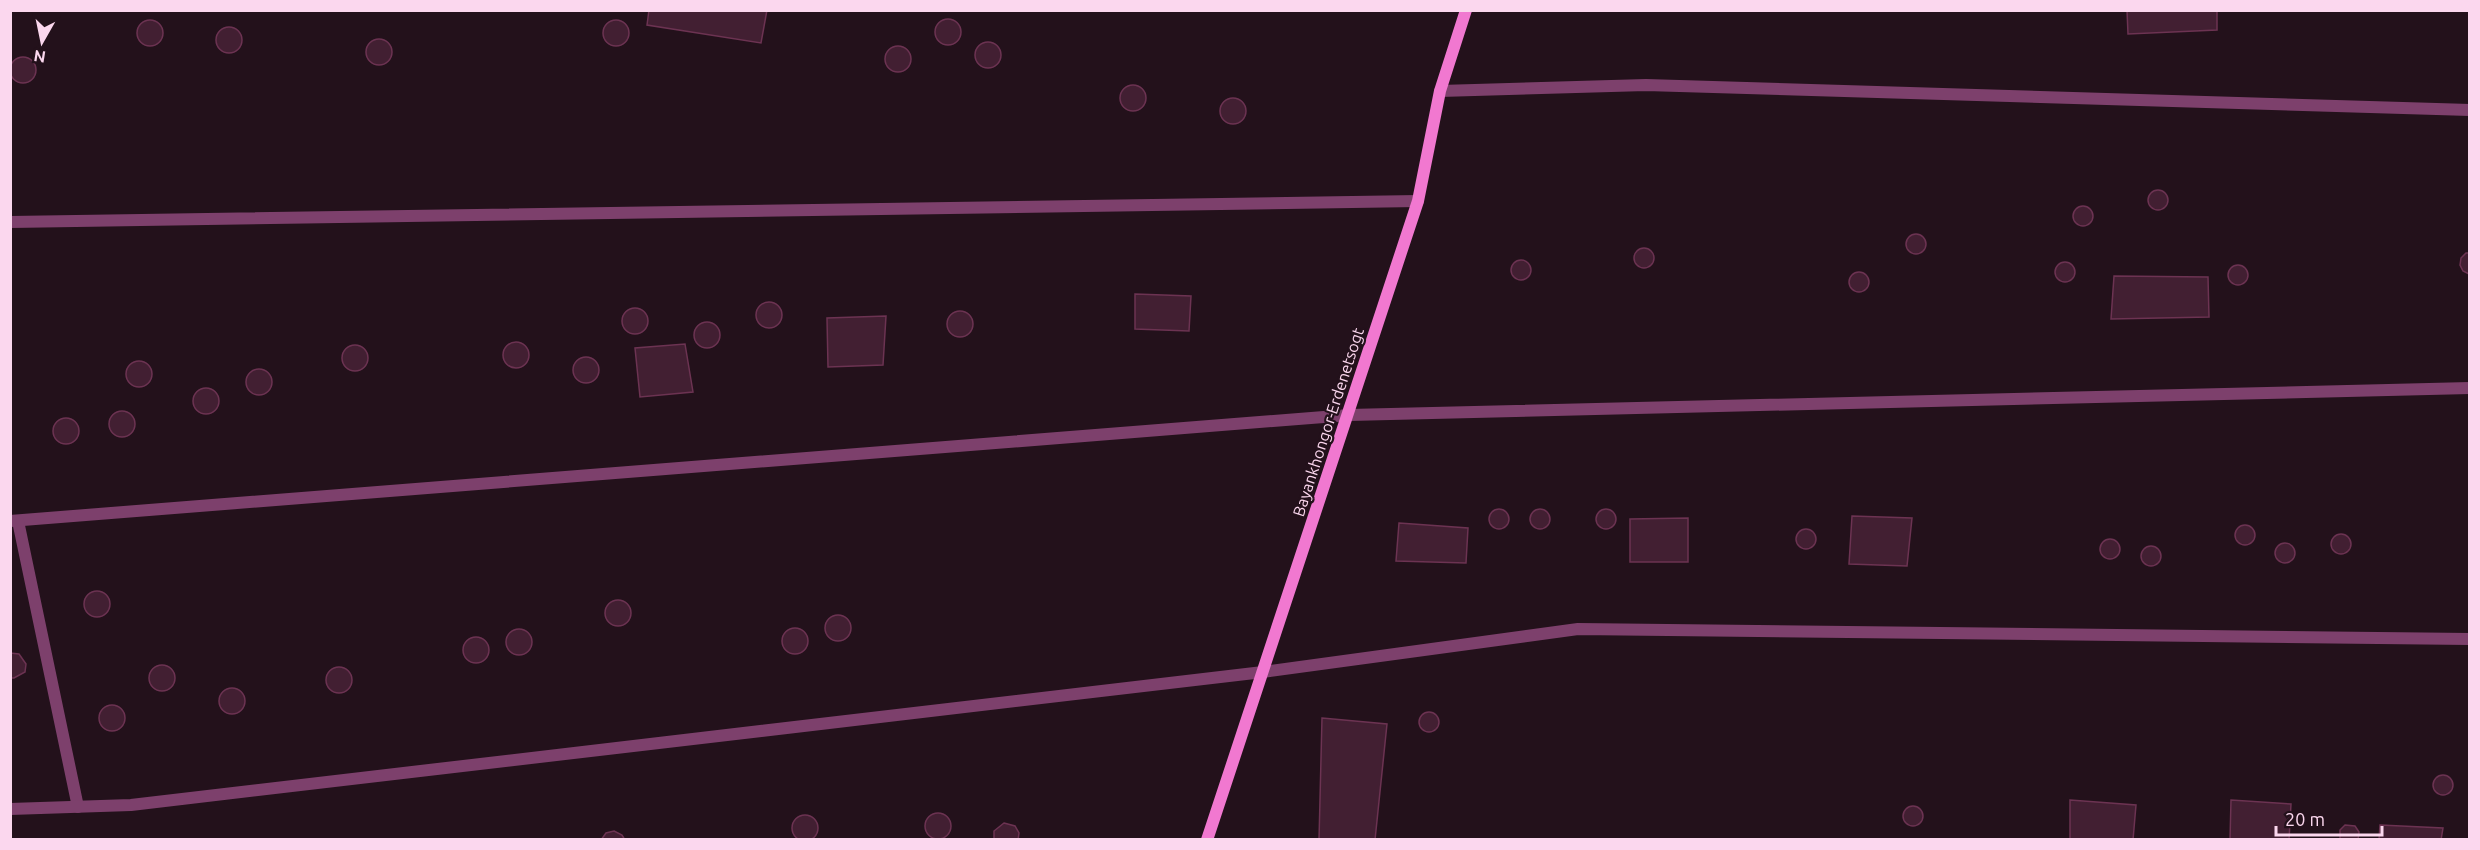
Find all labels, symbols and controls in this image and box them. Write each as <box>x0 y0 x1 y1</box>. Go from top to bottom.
north arrow <box>12 12 72 72</box>
text: N <box>32 47 47 67</box>
street label: Bayankhongor-Erdenetsogt <box>1289 325 1367 519</box>
scale bar <box>2276 799 2382 837</box>
text: 20 m <box>2285 809 2325 829</box>

